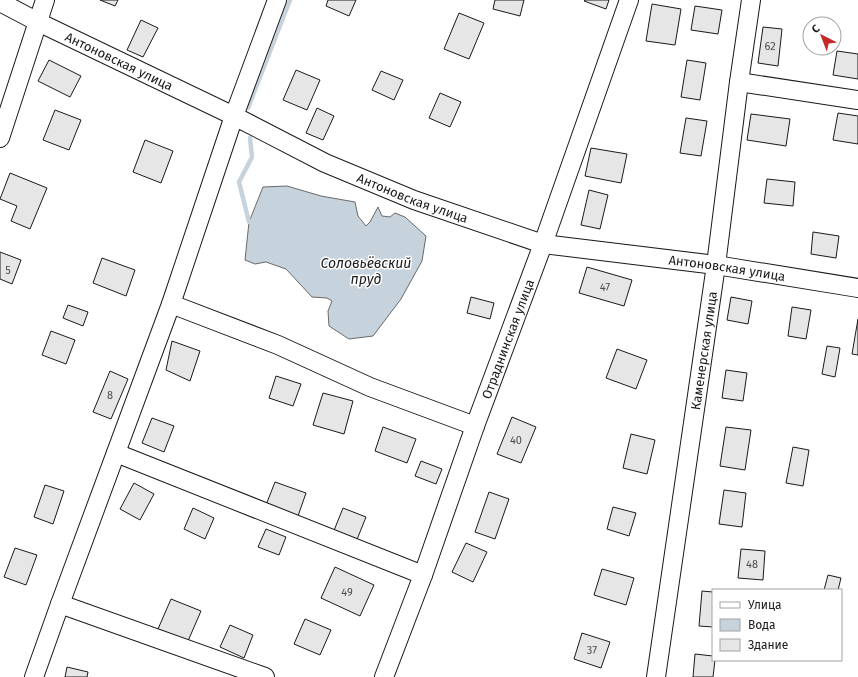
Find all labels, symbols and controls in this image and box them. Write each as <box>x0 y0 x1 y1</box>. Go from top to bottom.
north arrow <box>802 16 842 56</box>
text: С <box>809 22 823 36</box>
street label: Антоновская улица <box>63 29 175 94</box>
house number: 62 <box>764 40 776 53</box>
street label: Антоновская улица <box>355 170 470 226</box>
street label: Антоновская улица <box>668 252 786 284</box>
water label: Соловьёвский пруд <box>321 255 411 288</box>
house number: 5 <box>5 264 11 277</box>
street label: Отраднинская улица <box>479 277 537 401</box>
house number: 47 <box>600 281 610 294</box>
street label: Каменерская улица <box>688 290 720 411</box>
house number: 8 <box>107 389 113 402</box>
house number: 40 <box>510 434 522 447</box>
house number: 48 <box>746 558 758 571</box>
house number: 49 <box>341 586 353 599</box>
legend <box>712 589 842 661</box>
text: Улица <box>748 598 782 612</box>
text: Вода <box>748 618 775 632</box>
text: Здание <box>748 638 788 652</box>
house number: 37 <box>587 644 597 657</box>

